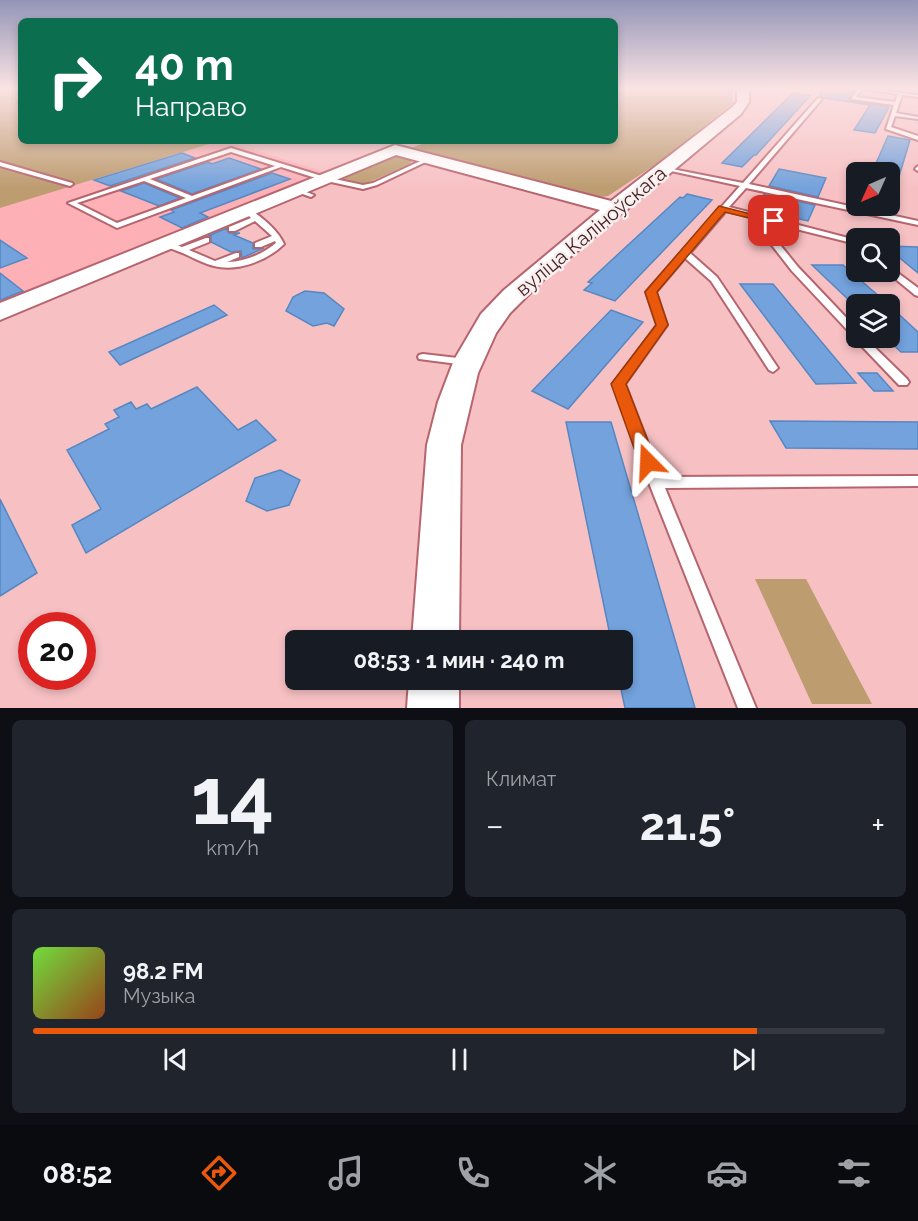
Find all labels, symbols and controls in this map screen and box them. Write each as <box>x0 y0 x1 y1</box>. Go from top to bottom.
text: 40 m <box>135 41 234 90</box>
icon: right <box>36 42 114 120</box>
text: Направо <box>135 91 247 122</box>
street label: вуліца Каліноўскага <box>511 161 671 301</box>
north arrow <box>846 162 900 216</box>
map controls <box>846 162 900 348</box>
pin <box>748 195 799 246</box>
icon: arrive <box>757 204 790 237</box>
button: search <box>846 228 900 282</box>
button: layers <box>846 294 900 348</box>
position arrow <box>616 430 680 494</box>
speed limit sign: 20 <box>18 612 96 690</box>
text: 08:53 · 1 мин · 240 m <box>354 647 564 673</box>
text: 14 <box>191 751 274 842</box>
text: Климат <box>486 767 556 791</box>
text: 21.5° <box>640 798 735 851</box>
text: − <box>486 806 504 845</box>
text: + <box>871 806 885 845</box>
text: km/h <box>206 836 259 860</box>
text: 98.2 FM <box>123 958 204 984</box>
text: Музыка <box>123 984 195 1008</box>
icon: previous <box>159 1043 192 1076</box>
icon: pause <box>443 1043 476 1076</box>
icon: next <box>727 1043 760 1076</box>
icon: directions <box>198 1152 240 1194</box>
icon: music <box>325 1152 367 1194</box>
icon: phone <box>452 1152 494 1194</box>
icon: climate <box>579 1152 621 1194</box>
icon: car <box>706 1152 748 1194</box>
icon: filters <box>833 1152 875 1194</box>
text: 08:52 <box>43 1158 112 1189</box>

